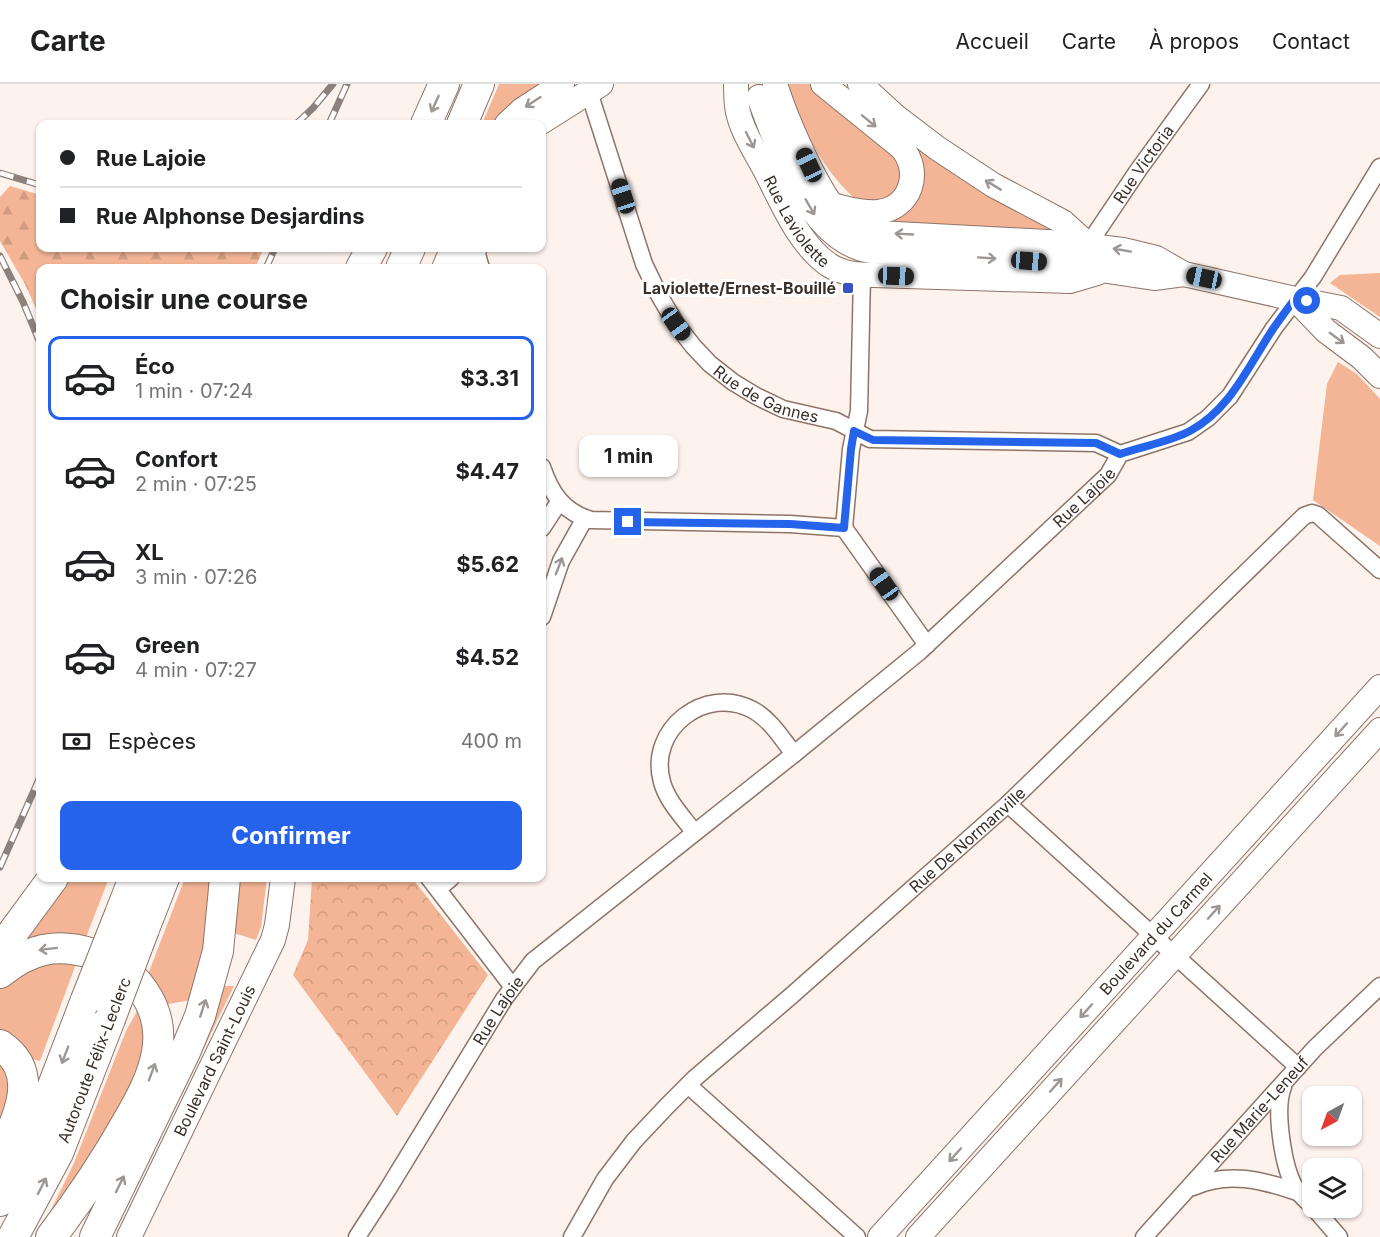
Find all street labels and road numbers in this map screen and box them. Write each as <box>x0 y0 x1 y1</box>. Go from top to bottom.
street label: Rue Victoria <box>1109 121 1178 207</box>
street label: Rue Laviolette <box>760 172 834 272</box>
street label: Rue de Gannes <box>710 361 820 427</box>
street label: Rue Lajoie <box>1049 465 1120 532</box>
street label: Rue De Normanville <box>905 783 1030 897</box>
street label: Boulevard du Carmel <box>1095 868 1216 999</box>
street label: Rue Lajoie <box>468 972 528 1049</box>
street label: Autoroute Félix-Leclerc <box>53 974 135 1146</box>
street label: Boulevard Saint-Louis <box>169 982 260 1140</box>
street label: Rue Marie-Leneuf <box>1206 1052 1313 1167</box>

